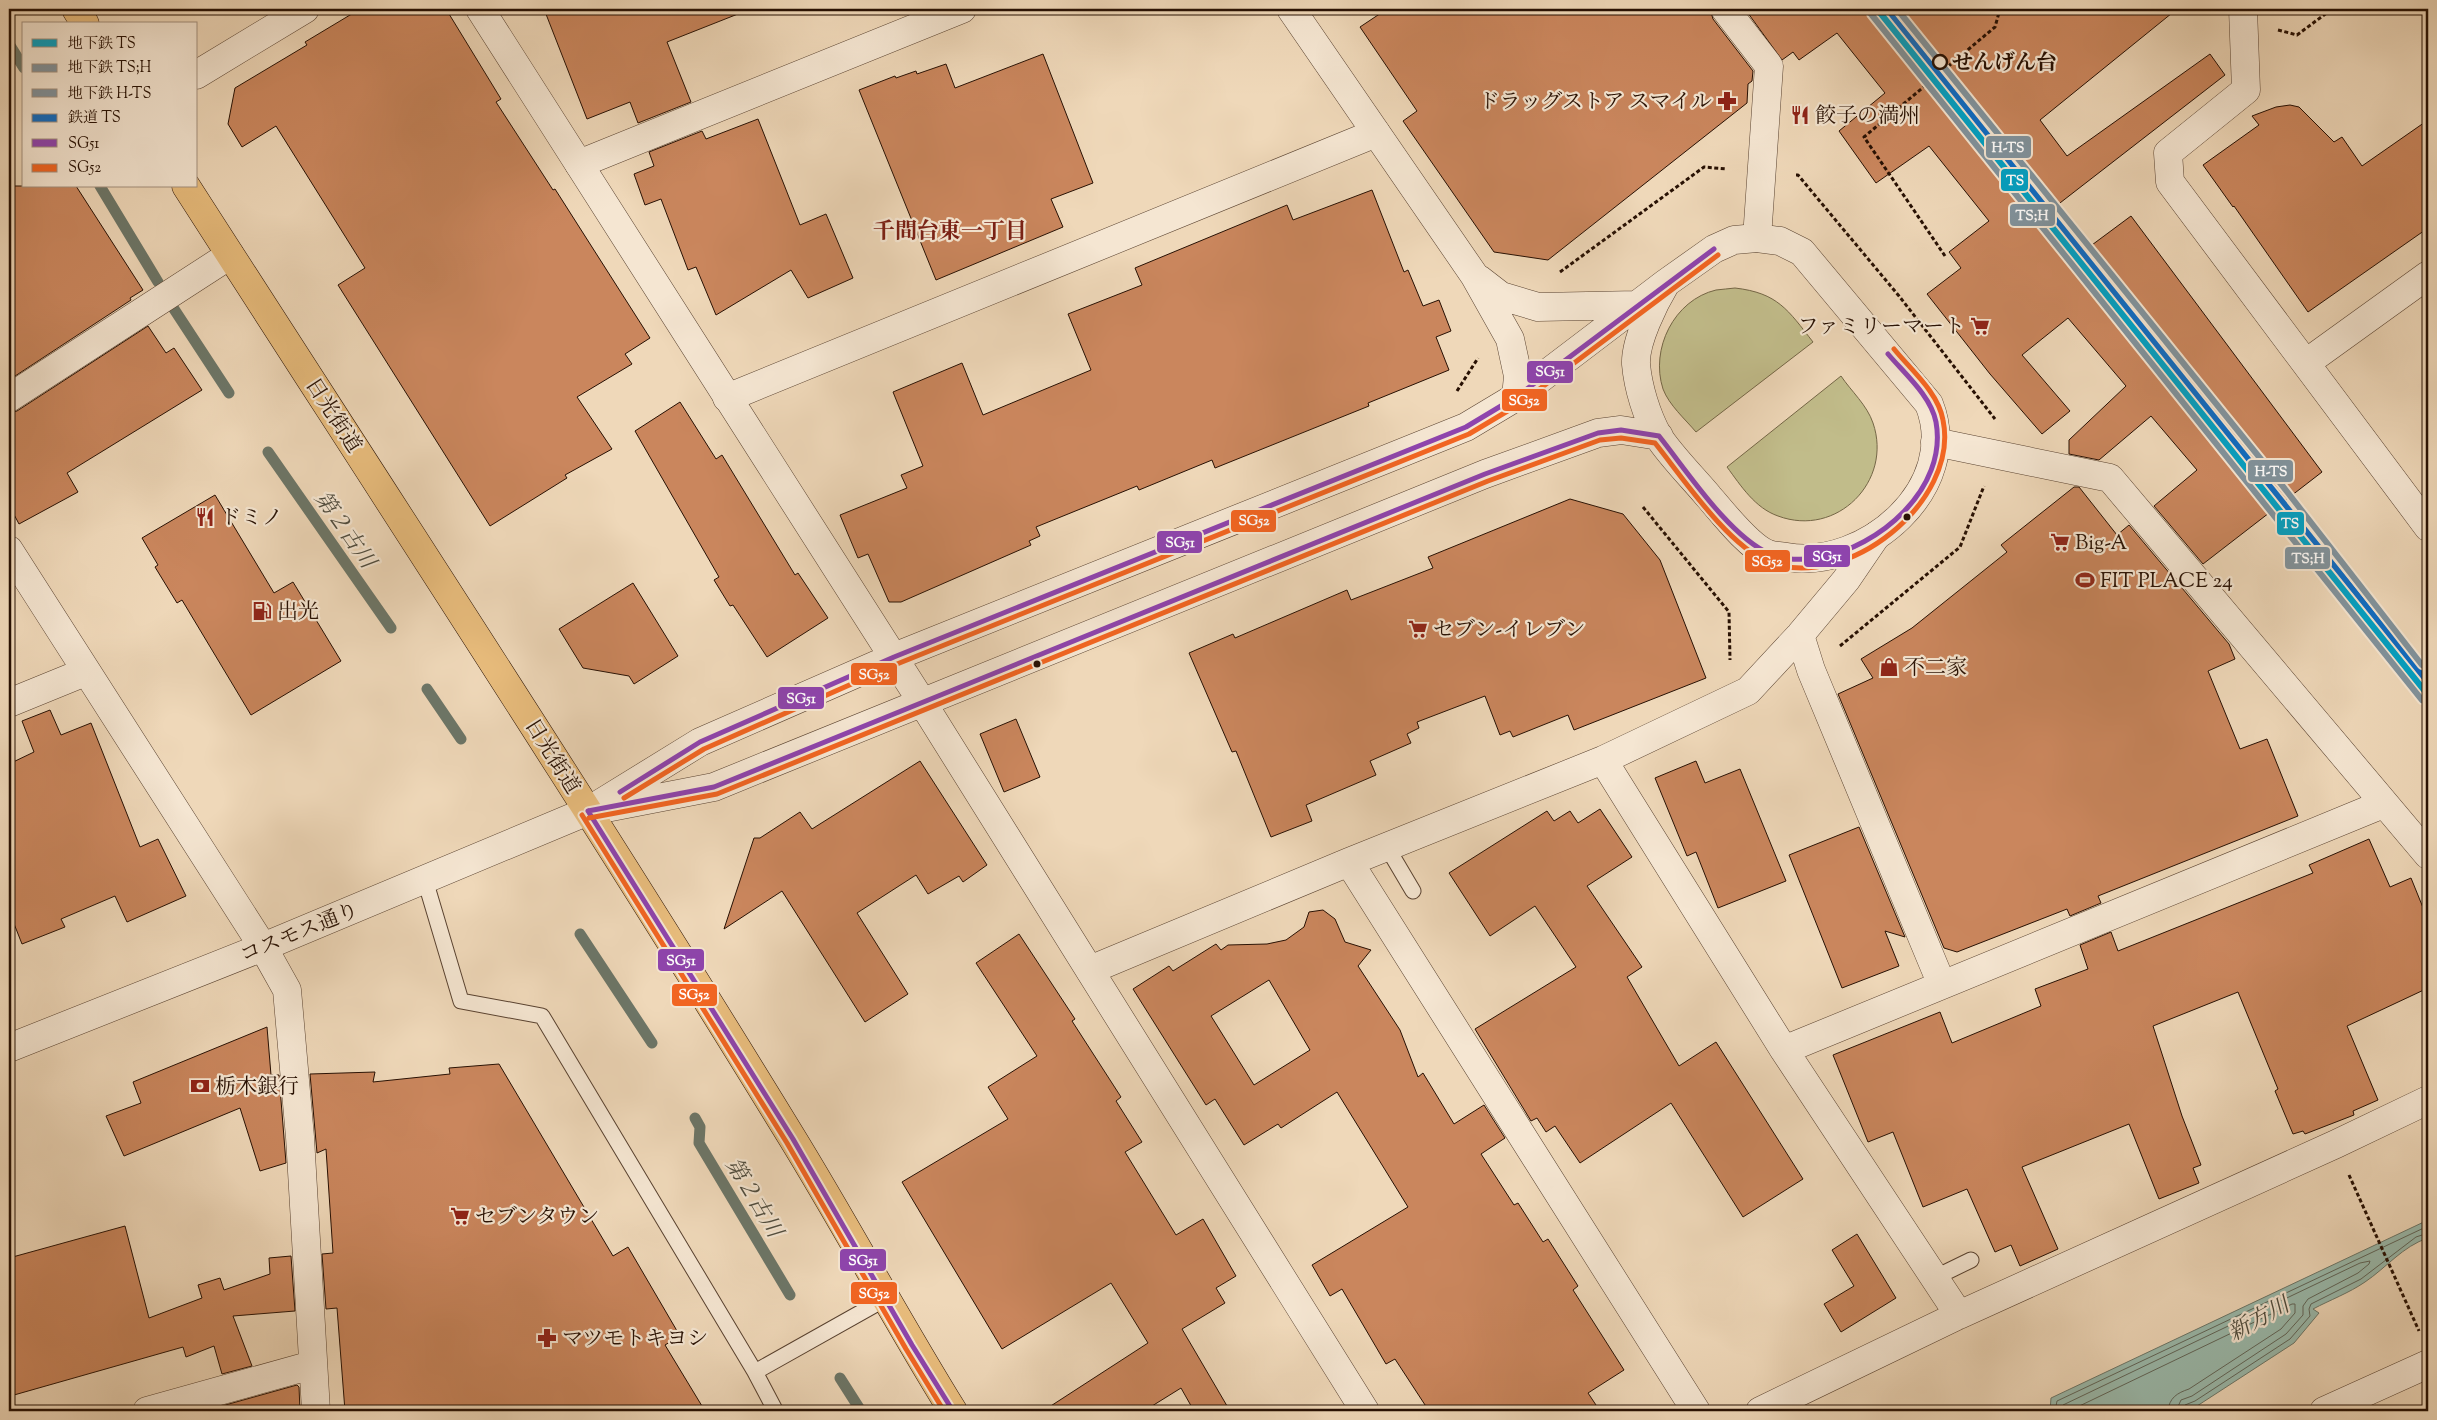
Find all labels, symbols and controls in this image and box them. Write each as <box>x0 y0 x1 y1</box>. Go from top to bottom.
legend <box>22 22 198 188</box>
text: 地下鉄 TS <box>68 34 136 55</box>
place label: せんげん台 <box>1952 49 2057 79</box>
marker: せんげん台 <box>1932 54 1948 70</box>
text: 地下鉄 TS;H <box>68 58 152 79</box>
text: 地下鉄 H-TS <box>68 84 151 105</box>
place label: ドラッグストア スマイル <box>1479 88 1712 118</box>
pharmacy icon: ドラッグストア スマイル <box>1716 90 1738 112</box>
place label: 餃子の満州 <box>1815 102 1920 132</box>
restaurant icon: 餃子の満州 <box>1789 104 1811 126</box>
text: 鉄道 TS <box>68 108 121 129</box>
text: SG51 <box>68 134 99 155</box>
line badge: H-TS <box>1985 135 2032 159</box>
text: H-TS <box>1992 139 2024 159</box>
text: SG52 <box>68 158 101 179</box>
line badge: TS <box>2000 168 2029 192</box>
text: TS <box>2006 172 2024 192</box>
line badge: TS;H <box>2009 203 2056 227</box>
text: TS;H <box>2016 207 2049 227</box>
district label: 千間台東一丁目 <box>873 217 1027 249</box>
place label: ファミリーマート <box>1797 313 1965 343</box>
supermarket icon: ファミリーマート <box>1969 315 1991 337</box>
line badge: SG51 <box>1526 360 1574 384</box>
text: SG51 <box>1535 363 1565 383</box>
street label: 日光街道 <box>297 373 368 459</box>
line badge: SG52 <box>1501 388 1548 412</box>
text: SG52 <box>1508 392 1540 412</box>
line badge: H-TS <box>2247 459 2294 483</box>
text: H-TS <box>2255 463 2287 483</box>
water label: 第２古川 <box>305 485 383 578</box>
place label: ドミノ <box>220 504 283 534</box>
restaurant icon: ドミノ <box>194 506 216 528</box>
line badge: SG52 <box>1230 509 1277 533</box>
line badge: TS <box>2276 511 2305 536</box>
text: SG52 <box>1238 512 1270 532</box>
unlabelled marker <box>1902 512 1912 522</box>
text: TS <box>2281 515 2299 535</box>
place label: Big-A <box>2075 529 2127 559</box>
line badge: SG51 <box>1156 530 1203 554</box>
supermarket icon: Big-A <box>2049 531 2071 553</box>
text: SG51 <box>1165 534 1195 554</box>
line badge: SG51 <box>1803 544 1851 568</box>
line badge: TS;H <box>2284 546 2331 570</box>
text: SG51 <box>1812 548 1842 568</box>
line badge: SG52 <box>1744 549 1791 573</box>
text: TS;H <box>2292 550 2325 570</box>
text: SG52 <box>1751 553 1783 573</box>
place label: FIT PLACE 24 <box>2100 567 2233 597</box>
sports icon: FIT PLACE 24 <box>2074 569 2096 591</box>
place label: 出光 <box>277 598 319 628</box>
fuel station icon: 出光 <box>251 600 273 622</box>
place label: セブン-イレブン <box>1433 616 1585 646</box>
supermarket icon: セブン-イレブン <box>1407 618 1429 640</box>
place label: 不二家 <box>1904 654 1967 684</box>
shop icon: 不二家 <box>1878 656 1900 678</box>
unlabelled marker <box>1032 659 1042 669</box>
line badge: SG52 <box>850 662 898 686</box>
text: SG52 <box>858 666 890 686</box>
line badge: SG51 <box>777 686 825 710</box>
text: SG51 <box>786 690 816 710</box>
street label: 日光街道 <box>516 713 586 801</box>
street label: コスモス通り <box>236 896 364 971</box>
line badge: SG51 <box>657 948 705 972</box>
text: SG51 <box>666 952 696 972</box>
line badge: SG52 <box>671 983 718 1007</box>
text: SG52 <box>678 986 710 1006</box>
place label: 栃木銀行 <box>215 1073 299 1103</box>
bank icon: 栃木銀行 <box>189 1075 211 1097</box>
water label: 第２古川 <box>716 1153 790 1246</box>
place label: セブンタウン <box>475 1203 599 1233</box>
supermarket icon: セブンタウン <box>449 1205 471 1227</box>
line badge: SG51 <box>839 1248 887 1272</box>
text: SG51 <box>848 1252 878 1272</box>
line badge: SG52 <box>850 1281 898 1305</box>
text: SG52 <box>858 1285 890 1305</box>
water label: 新方川 <box>2223 1290 2298 1351</box>
place label: マツモトキヨシ <box>562 1325 708 1355</box>
pharmacy icon: マツモトキヨシ <box>536 1327 558 1349</box>

